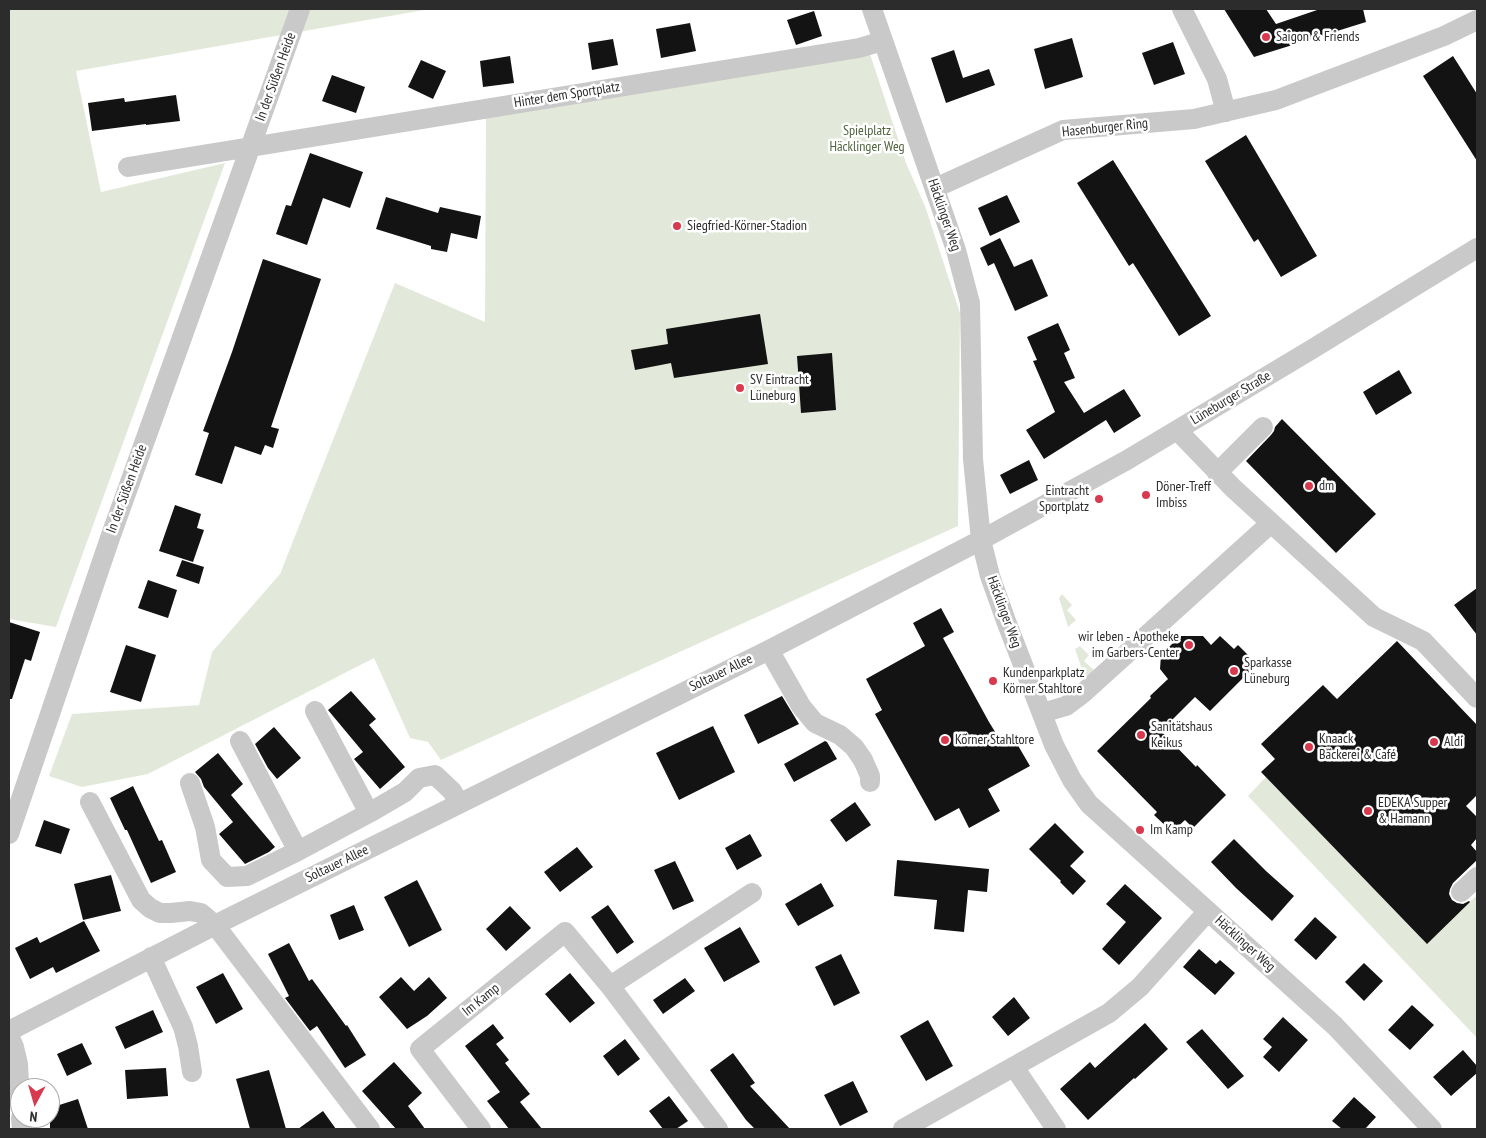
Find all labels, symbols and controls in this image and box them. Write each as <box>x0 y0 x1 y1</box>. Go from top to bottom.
place label: Saigon & Friends <box>1276 29 1359 45</box>
street label: In der Süßen Heide <box>252 30 300 124</box>
marker: Saigon & Friends <box>1260 31 1272 43</box>
street label: Hinter dem Sportplatz <box>513 78 621 112</box>
street label: Hasenburger Ring <box>1061 115 1149 141</box>
park label: Spielplatz Häcklinger Weg <box>829 123 905 156</box>
street label: Häcklinger Weg <box>924 177 964 253</box>
place label: Siegfried-Körner-Stadion <box>687 218 807 234</box>
marker: Siegfried-Körner-Stadion <box>671 220 683 232</box>
street label: Lüneburger Straße <box>1188 368 1274 428</box>
place label: SV Eintracht Lüneburg <box>750 372 809 404</box>
marker: SV Eintracht Lüneburg <box>734 382 746 394</box>
street label: In der Süßen Heide <box>103 442 151 536</box>
place label: dm <box>1319 478 1334 494</box>
place label: Döner-Treff Imbiss <box>1156 479 1211 512</box>
marker: dm <box>1303 480 1315 492</box>
place label: Eintracht Sportplatz <box>1039 483 1089 516</box>
marker: Döner-Treff Imbiss <box>1140 489 1152 501</box>
marker: Eintracht Sportplatz <box>1093 493 1105 505</box>
street label: Häcklinger Weg <box>983 574 1025 650</box>
place label: wir leben - Apotheke im Garbers-Center <box>1078 629 1179 662</box>
marker: wir leben - Apotheke im Garbers-Center <box>1183 639 1195 651</box>
street label: Soltauer Allee <box>687 651 755 695</box>
place label: Sparkasse Lüneburg <box>1244 655 1292 688</box>
place label: Kundenparkplatz Körner Stahltore <box>1003 665 1085 698</box>
marker: Sparkasse Lüneburg <box>1228 665 1240 677</box>
marker: Kundenparkplatz Körner Stahltore <box>987 675 999 687</box>
place label: Sanitätshaus Keikus <box>1151 719 1212 752</box>
marker: Sanitätshaus Keikus <box>1135 729 1147 741</box>
place label: Knaack Bäckerei & Café <box>1319 731 1396 764</box>
place label: Körner Stahltore <box>955 732 1034 748</box>
marker: Körner Stahltore <box>939 734 951 746</box>
place label: Aldi <box>1444 734 1463 750</box>
marker: Aldi <box>1428 736 1440 748</box>
marker: Knaack Bäckerei & Café <box>1303 741 1315 753</box>
place label: EDEKA Supper & Hamann <box>1378 795 1447 828</box>
marker: EDEKA Supper & Hamann <box>1362 805 1374 817</box>
place label: Im Kamp <box>1150 822 1193 838</box>
marker: Im Kamp <box>1134 824 1146 836</box>
street label: Soltauer Allee <box>303 842 371 886</box>
street label: Häcklinger Weg <box>1211 913 1279 975</box>
street label: Im Kamp <box>459 980 503 1020</box>
north arrow <box>10 1078 60 1128</box>
text: N <box>29 1108 38 1126</box>

